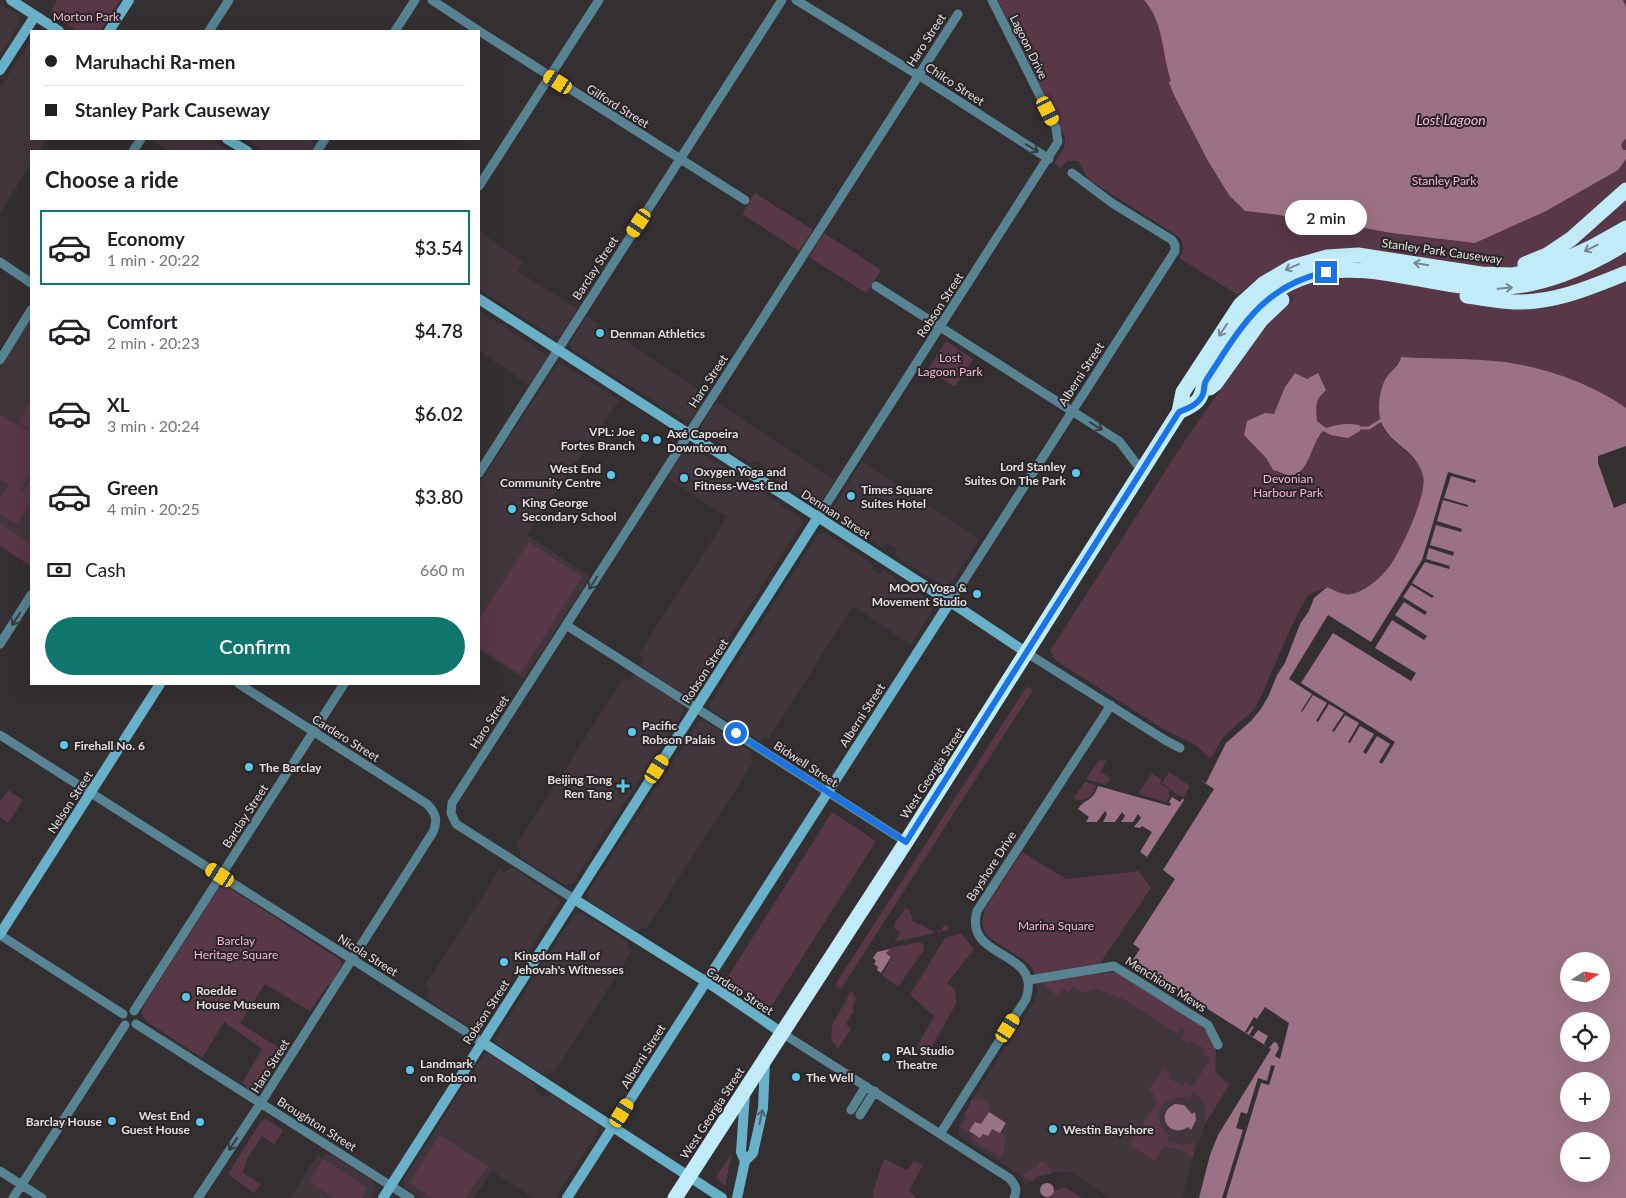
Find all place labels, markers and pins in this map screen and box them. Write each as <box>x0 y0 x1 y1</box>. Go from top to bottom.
place label: Denman Athletics <box>610 326 705 341</box>
marker: Denman Athletics <box>594 327 606 339</box>
place label: VPL: Joe Fortes Branch <box>561 424 636 453</box>
place label: Axé Capoeira Downtown <box>666 426 738 455</box>
marker: VPL: Joe Fortes Branch <box>639 432 651 444</box>
marker: Axé Capoeira Downtown <box>651 434 663 446</box>
place label: Lord Stanley Suites On The Park <box>964 459 1067 488</box>
place label: West End Community Centre <box>500 461 602 490</box>
place label: Oxygen Yoga and Fitness-West End <box>694 464 788 493</box>
marker: Lord Stanley Suites On The Park <box>1070 467 1082 479</box>
marker: West End Community Centre <box>605 469 617 481</box>
marker: Oxygen Yoga and Fitness-West End <box>678 472 690 484</box>
place label: Times Square Suites Hotel <box>861 482 933 511</box>
marker: Times Square Suites Hotel <box>845 490 857 502</box>
place label: King George Secondary School <box>522 495 617 524</box>
marker: King George Secondary School <box>506 503 518 515</box>
place label: MOOV Yoga & Movement Studio <box>872 580 967 609</box>
marker: MOOV Yoga & Movement Studio <box>971 588 983 600</box>
place label: Pacific Robson Palais <box>642 718 716 747</box>
marker: Pacific Robson Palais <box>626 726 638 738</box>
place label: Firehall No. 6 <box>74 738 145 753</box>
marker: Firehall No. 6 <box>58 739 70 751</box>
place label: The Barclay <box>259 760 322 775</box>
marker: The Barclay <box>243 761 255 773</box>
place label: Beijing Tong Ren Tang <box>547 772 613 801</box>
marker: Beijing Tong Ren Tang <box>616 779 630 793</box>
place label: Kingdom Hall of Jehovah's Witnesses <box>514 948 624 977</box>
marker: Kingdom Hall of Jehovah's Witnesses <box>498 956 510 968</box>
place label: Roedde House Museum <box>196 983 280 1012</box>
marker: Roedde House Museum <box>180 991 192 1003</box>
place label: PAL Studio Theatre <box>896 1043 954 1072</box>
marker: PAL Studio Theatre <box>880 1051 892 1063</box>
place label: Landmark on Robson <box>420 1056 477 1085</box>
marker: Landmark on Robson <box>404 1064 416 1076</box>
place label: The Well <box>806 1070 853 1085</box>
marker: The Well <box>790 1071 802 1083</box>
place label: West End Guest House <box>121 1108 191 1137</box>
place label: Barclay House <box>26 1114 103 1129</box>
marker: Barclay House <box>106 1115 118 1127</box>
marker: West End Guest House <box>194 1116 206 1128</box>
place label: Westin Bayshore <box>1063 1122 1154 1137</box>
marker: Westin Bayshore <box>1047 1123 1059 1135</box>

